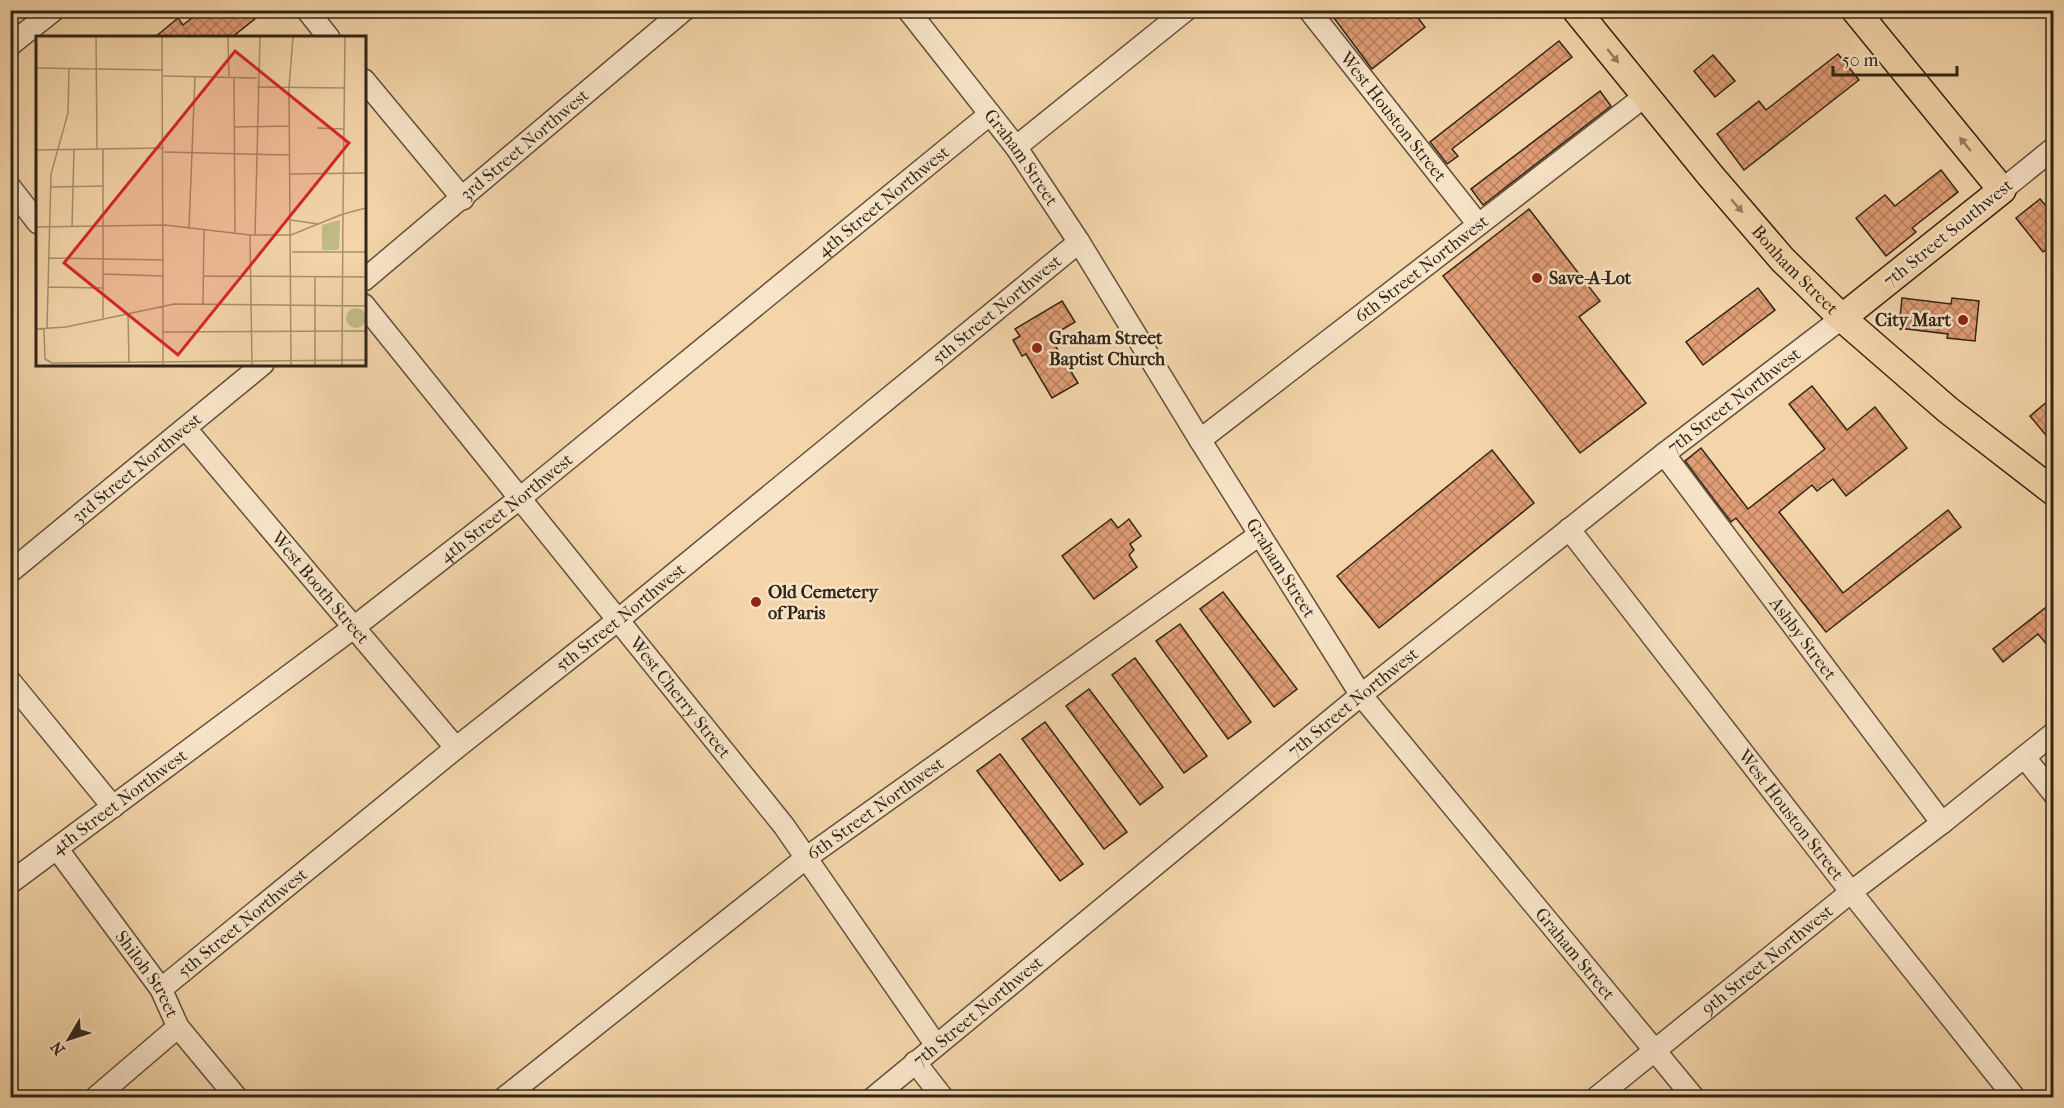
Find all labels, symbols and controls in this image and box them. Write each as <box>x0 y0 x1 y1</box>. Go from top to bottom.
inset map <box>36 36 366 366</box>
scale bar <box>1833 39 1958 77</box>
street label: West Houston Street <box>1335 47 1451 187</box>
one-way arrow <box>1606 48 1619 64</box>
text: 50 m <box>1842 50 1879 71</box>
street label: 3rd Street Northwest <box>456 85 594 205</box>
street label: Graham Street <box>979 105 1062 210</box>
one-way arrow <box>1958 136 1971 152</box>
street label: 4th Street Northwest <box>813 141 954 262</box>
street label: 7th Street Southwest <box>1880 175 2018 292</box>
one-way arrow <box>1730 198 1743 213</box>
street label: 6th Street Northwest <box>1351 211 1493 327</box>
street label: Bonham Street <box>1747 221 1843 320</box>
street label: 5th Street Northwest <box>928 250 1066 369</box>
place label: Save-A-Lot <box>1549 268 1632 289</box>
marker: Save-A-Lot <box>1530 271 1544 285</box>
place label: City Mart <box>1875 310 1952 331</box>
marker: City Mart <box>1956 313 1970 327</box>
place label: Graham Street Baptist Church <box>1049 328 1166 370</box>
marker: Graham Street Baptist Church <box>1030 341 1044 355</box>
street label: 7th Street Northwest <box>1664 343 1805 458</box>
street label: 3rd Street Northwest <box>68 409 206 528</box>
street label: 4th Street Northwest <box>436 449 578 568</box>
street label: Graham Street <box>1241 515 1320 622</box>
street label: West Booth Street <box>266 527 374 649</box>
street label: 5th Street Northwest <box>551 559 690 676</box>
place label: Old Cemetery of Paris <box>768 582 880 624</box>
street label: Ashby Street <box>1764 592 1841 685</box>
marker: Old Cemetery of Paris <box>749 595 763 609</box>
street label: West Cherry Street <box>624 632 735 763</box>
street label: 7th Street Northwest <box>1284 643 1423 762</box>
street label: 4th Street Northwest <box>47 745 192 860</box>
street label: West Houston Street <box>1733 745 1848 885</box>
street label: 6th Street Northwest <box>803 753 949 865</box>
street label: 5th Street Northwest <box>174 864 312 982</box>
street label: 9th Street Northwest <box>1698 901 1838 1019</box>
street label: Graham Street <box>1530 904 1619 1005</box>
street label: Shiloh Street <box>110 927 183 1021</box>
street label: 7th Street Northwest <box>909 952 1048 1071</box>
north arrow <box>39 1009 99 1069</box>
text: N <box>46 1037 69 1059</box>

